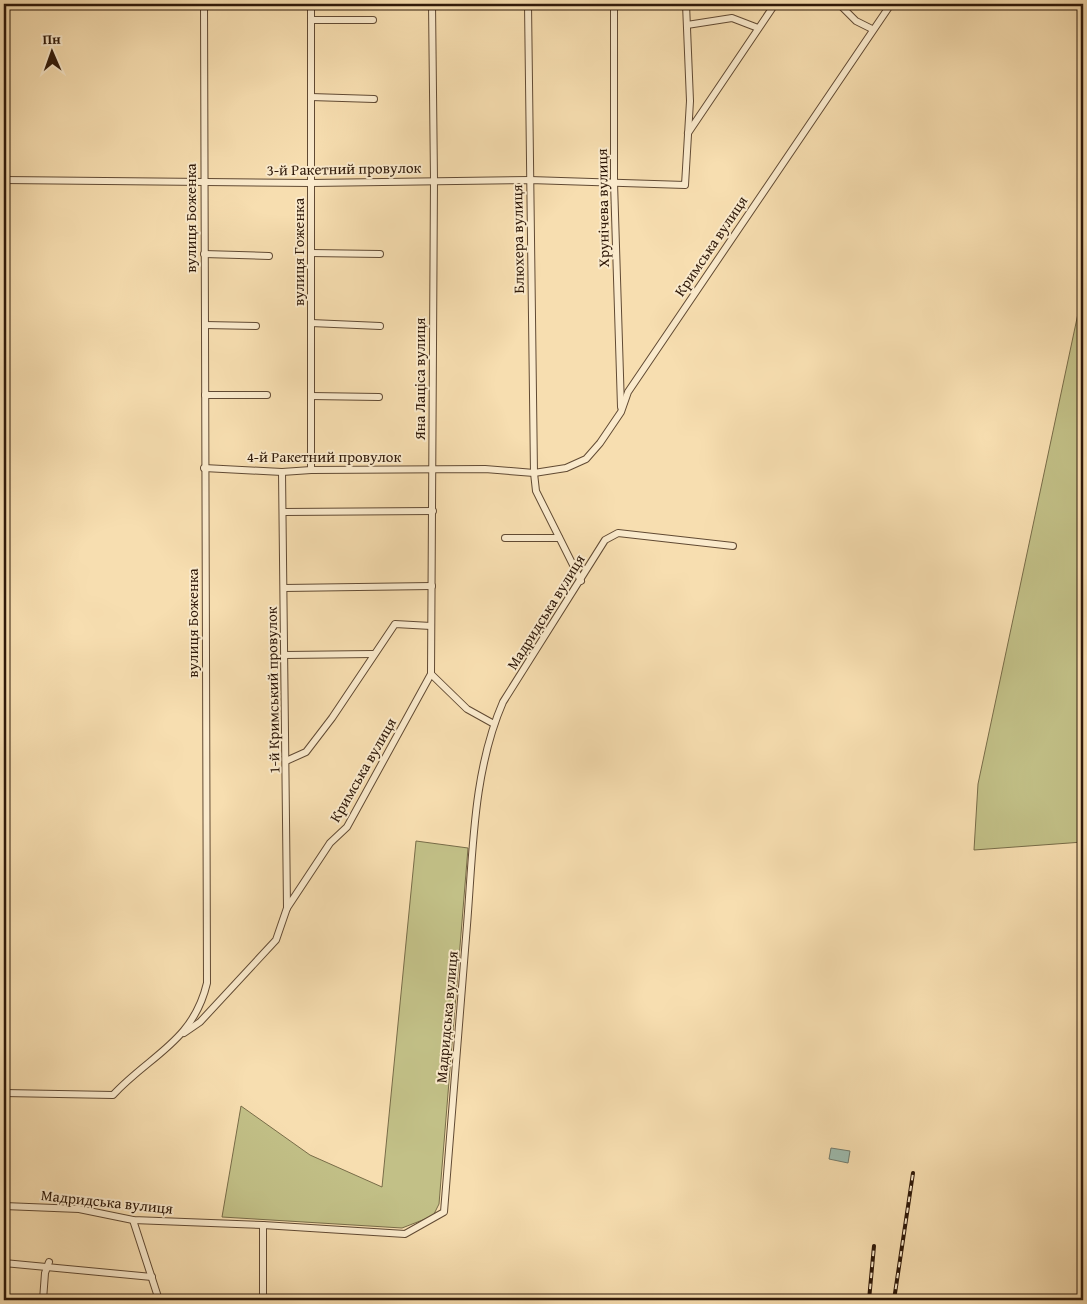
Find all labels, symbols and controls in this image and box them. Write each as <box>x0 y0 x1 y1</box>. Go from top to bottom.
north arrow <box>28 28 78 78</box>
text: Пн <box>42 29 61 49</box>
street label: Хрунічева вулиця <box>591 148 614 268</box>
street label: 3-й Ракетний провулок <box>266 157 422 180</box>
street label: вулиця Боженка <box>180 162 201 273</box>
street label: Блюхера вулиця <box>506 184 529 294</box>
street label: Кримська вулиця <box>669 191 752 300</box>
street label: вулиця Гоженка <box>288 197 309 306</box>
street label: Яна Лаціса вулиця <box>409 317 430 441</box>
street label: 4-й Ракетний провулок <box>247 446 401 467</box>
street label: Мадридська вулиця <box>502 550 590 673</box>
street label: вулиця Боженка <box>182 567 203 678</box>
street label: 1-й Кримський провулок <box>261 606 284 774</box>
street label: Кримська вулиця <box>324 713 401 826</box>
street label: Мадридська вулиця <box>430 950 463 1084</box>
street label: Мадридська вулиця <box>40 1184 174 1219</box>

